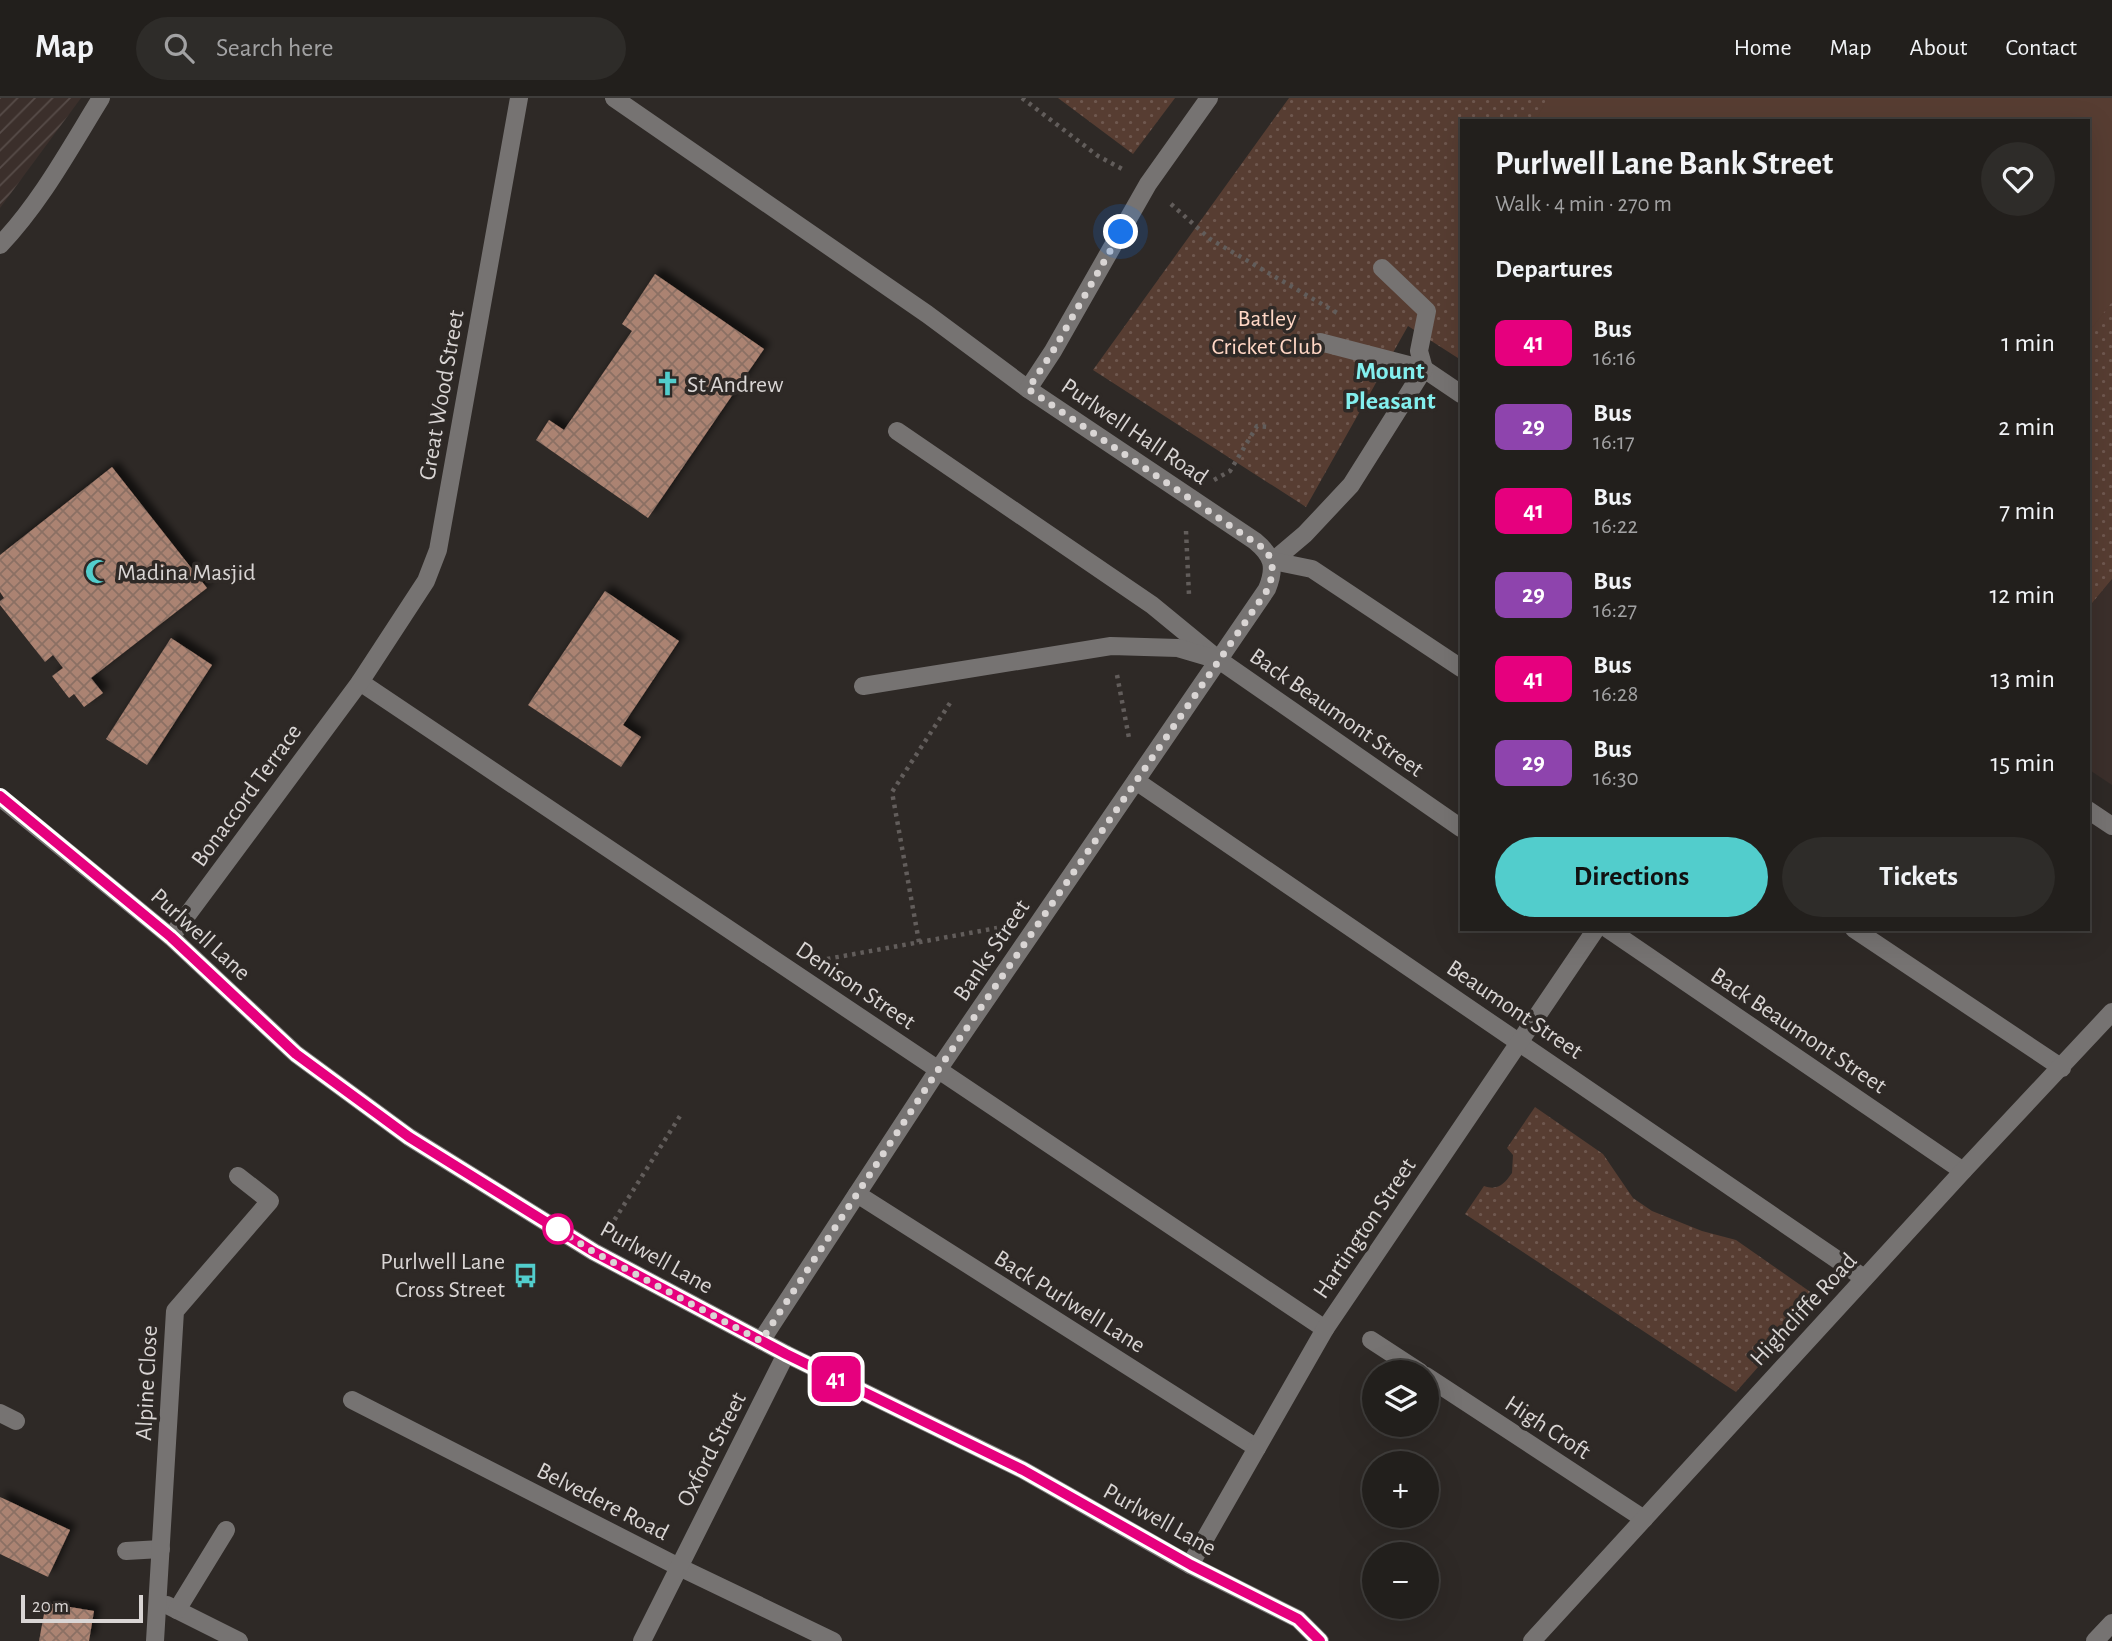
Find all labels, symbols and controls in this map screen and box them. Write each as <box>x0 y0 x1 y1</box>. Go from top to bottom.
search box <box>136 17 626 80</box>
icon: search <box>160 29 198 67</box>
text: Map <box>35 31 94 64</box>
text: Search here <box>216 35 334 61</box>
text: Home <box>1734 36 1792 60</box>
text: Map <box>1830 36 1872 60</box>
text: About <box>1910 36 1967 60</box>
text: Contact <box>2005 36 2077 60</box>
button: heart <box>1981 142 2055 216</box>
text: Purlwell Lane Bank Street <box>1495 148 1833 181</box>
text: Walk · 4 min · 270 m <box>1495 193 1672 216</box>
your location <box>1103 214 1138 249</box>
text: Departures <box>1495 256 1613 282</box>
park label: Batley Cricket Club <box>1211 307 1323 359</box>
street label: Great Wood Street <box>415 308 469 482</box>
text: Bus <box>1593 316 1632 342</box>
text: 1 min <box>2001 330 2055 356</box>
text: 41 <box>1523 331 1544 355</box>
text: 16:16 <box>1593 347 1636 370</box>
district label: Mount Pleasant <box>1345 358 1436 414</box>
church icon: St Andrew <box>653 370 681 398</box>
place label: St Andrew <box>687 373 783 397</box>
street label: Purlwell Hall Road <box>1057 374 1212 490</box>
text: Bus <box>1593 400 1632 426</box>
text: 2 min <box>1998 414 2055 440</box>
text: 29 <box>1522 415 1545 439</box>
text: 16:17 <box>1593 431 1635 454</box>
text: Bus <box>1593 484 1632 510</box>
text: 7 min <box>1999 498 2055 524</box>
text: 41 <box>1523 499 1544 523</box>
text: 16:22 <box>1593 515 1638 538</box>
mosque icon: Madina Masjid <box>83 558 111 586</box>
place label: Madina Masjid <box>117 561 256 585</box>
text: Bus <box>1593 568 1632 594</box>
text: 12 min <box>1989 582 2055 608</box>
text: 29 <box>1522 583 1545 607</box>
text: 16:27 <box>1593 599 1637 622</box>
street label: Back Beaumont Street <box>1245 644 1428 782</box>
text: Bus <box>1593 652 1632 678</box>
text: 13 min <box>1991 666 2055 692</box>
text: 41 <box>1523 667 1544 691</box>
text: 16:28 <box>1593 683 1638 706</box>
street label: Bonaccord Terrace <box>187 720 306 871</box>
text: Bus <box>1593 736 1632 762</box>
text: 15 min <box>1990 750 2055 776</box>
text: 29 <box>1522 751 1545 775</box>
text: 16:30 <box>1593 767 1639 790</box>
button: Directions <box>1495 837 1768 917</box>
button: Tickets <box>1782 837 2055 917</box>
street label: Purlwell Lane <box>146 884 255 985</box>
street label: Banks Street <box>949 895 1035 1006</box>
street label: Denison Street <box>792 937 920 1035</box>
street label: Beaumont Street <box>1442 956 1587 1064</box>
street label: Back Beaumont Street <box>1706 963 1891 1099</box>
street label: Hartington Street <box>1309 1154 1421 1303</box>
unlabelled marker <box>543 1214 573 1244</box>
street label: Purlwell Lane <box>596 1217 717 1299</box>
street label: Back Purlwell Lane <box>990 1246 1149 1358</box>
street label: Highcliffe Road <box>1746 1249 1862 1371</box>
place label: Purlwell Lane Cross Street <box>380 1250 505 1302</box>
bus stop icon: Purlwell Lane Cross Street <box>511 1261 539 1289</box>
street label: Alpine Close <box>132 1325 162 1441</box>
line badge: 41 <box>804 1356 868 1402</box>
map controls <box>1362 1360 1439 1619</box>
button: layers <box>1362 1360 1439 1437</box>
text: 41 <box>826 1367 846 1391</box>
street label: Oxford Street <box>673 1388 751 1510</box>
street label: High Croft <box>1500 1391 1595 1464</box>
button: + <box>1362 1451 1439 1528</box>
street label: Belvedere Road <box>533 1458 672 1545</box>
street label: Purlwell Lane <box>1099 1479 1220 1561</box>
button: − <box>1362 1542 1439 1619</box>
scale bar <box>21 1592 144 1624</box>
text: 20 m <box>32 1597 69 1616</box>

